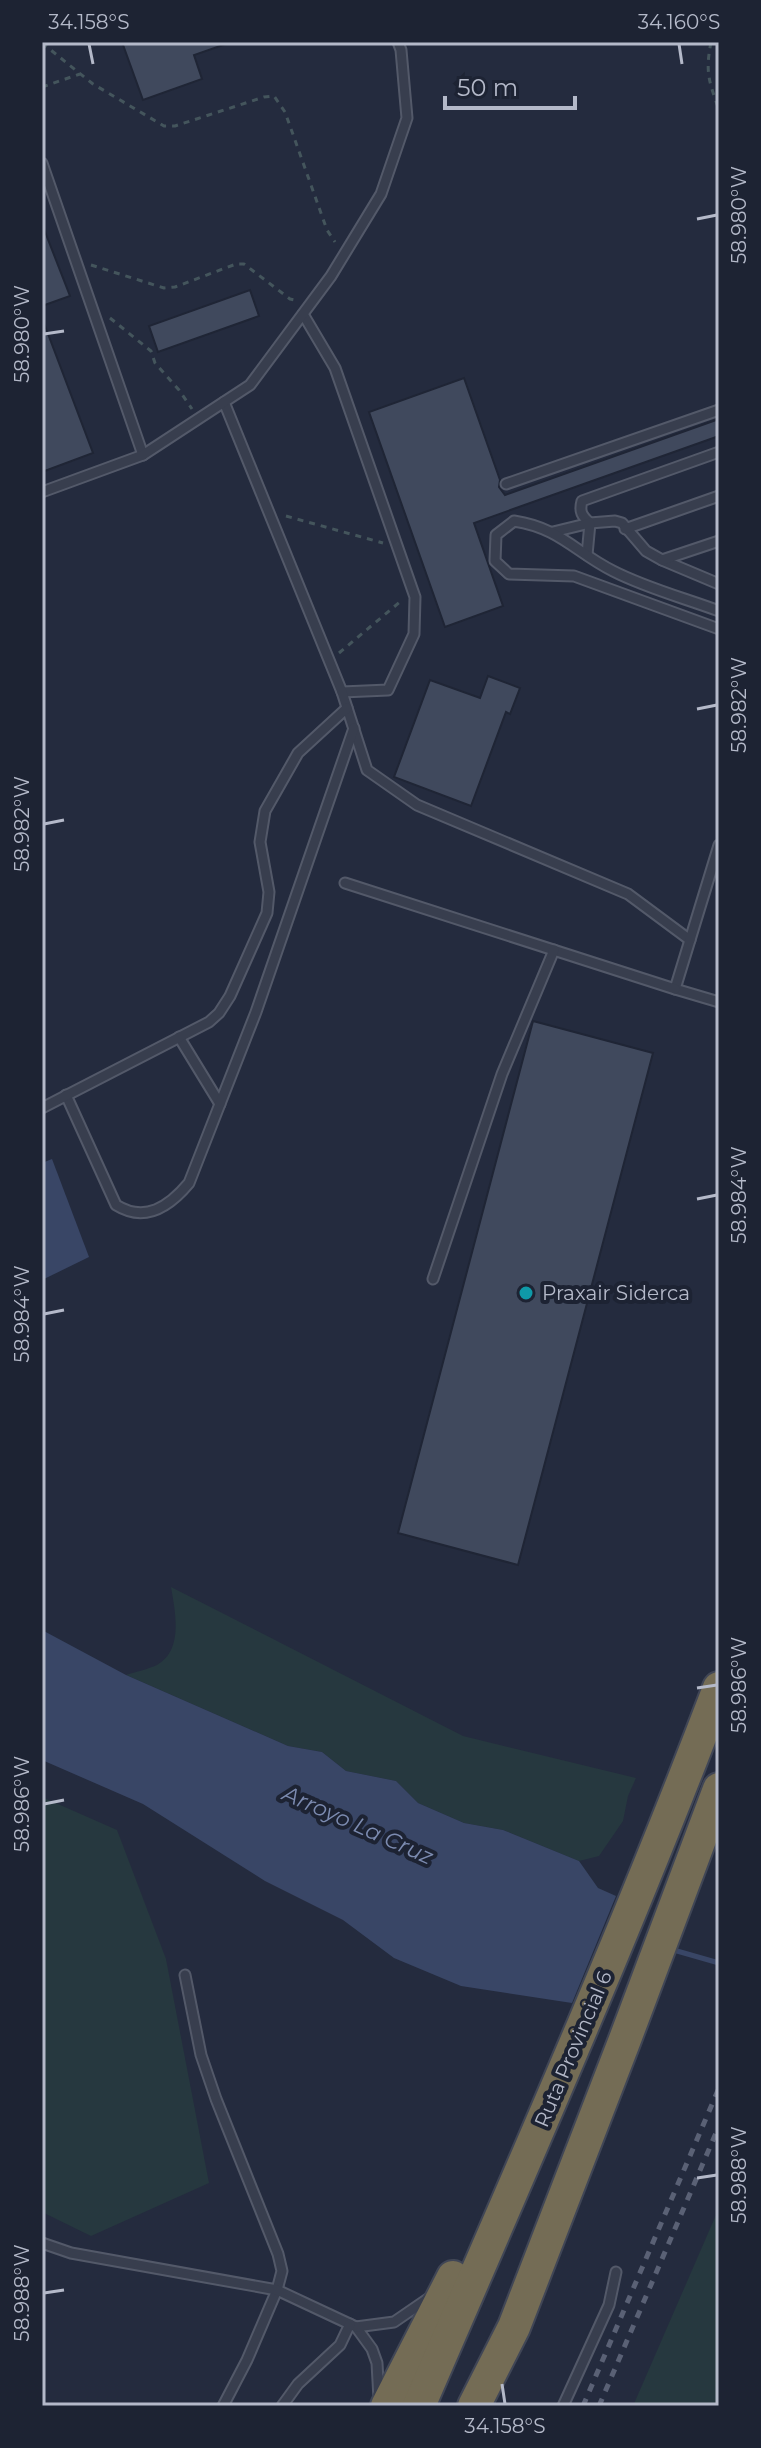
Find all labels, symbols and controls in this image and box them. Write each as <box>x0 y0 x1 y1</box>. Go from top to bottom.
text: 34.158°S <box>48 10 130 34</box>
text: 34.160°S <box>638 10 720 34</box>
scale bar <box>445 60 575 110</box>
text: 50 m <box>457 73 518 102</box>
text: 58.980°W <box>727 166 751 264</box>
text: 58.980°W <box>10 285 34 383</box>
text: 58.982°W <box>727 657 751 753</box>
text: 58.982°W <box>10 776 34 872</box>
text: 58.984°W <box>727 1146 751 1244</box>
text: 58.984°W <box>10 1265 34 1363</box>
place label: Praxair Siderca <box>542 1281 690 1305</box>
marker: Praxair Siderca <box>517 1284 535 1302</box>
text: 58.986°W <box>727 1637 751 1733</box>
text: 58.986°W <box>10 1756 34 1852</box>
water label: Arroyo La Cruz <box>277 1779 438 1871</box>
street label: Ruta Provincial 6 <box>529 1967 617 2131</box>
text: 58.988°W <box>727 2126 751 2224</box>
text: 58.988°W <box>10 2244 34 2342</box>
text: 34.158°S <box>464 2414 546 2438</box>

